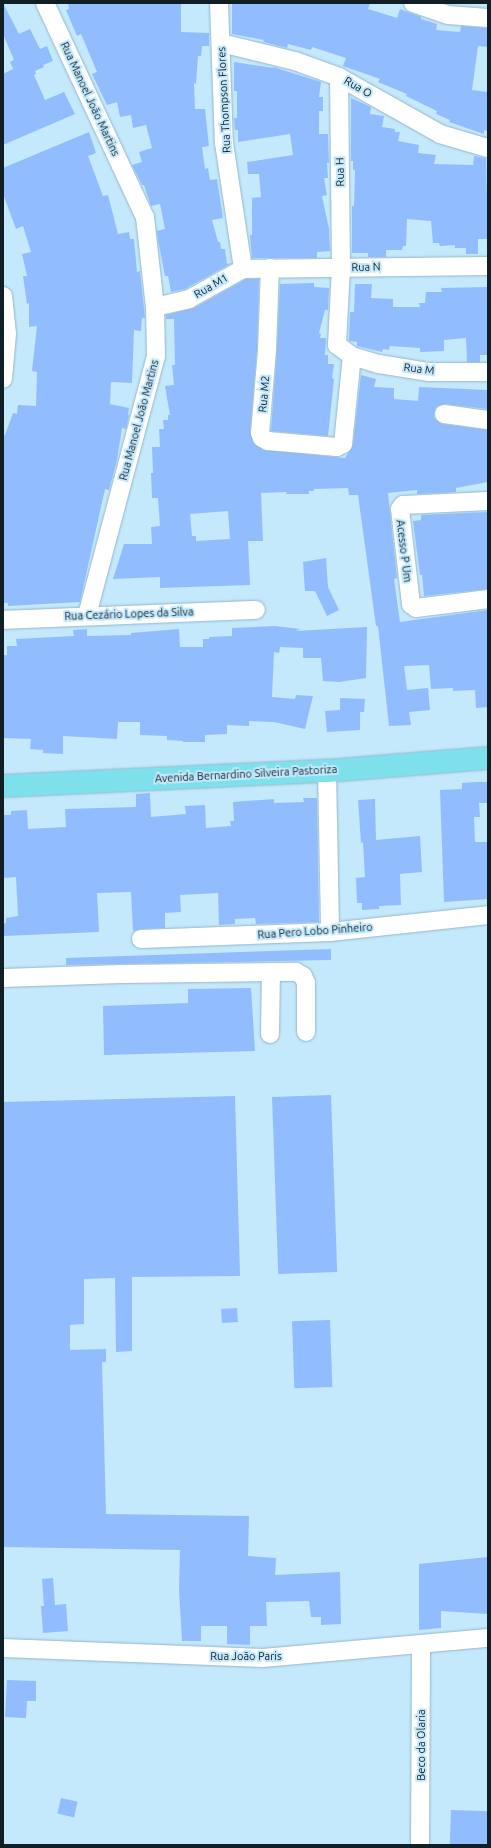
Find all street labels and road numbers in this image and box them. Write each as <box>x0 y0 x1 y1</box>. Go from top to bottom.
street label: Rua Manoel João Martins <box>58 40 122 158</box>
street label: Rua Thompson Flores <box>215 47 233 153</box>
street label: Rua O <box>342 74 374 100</box>
street label: Rua H <box>333 157 347 187</box>
street label: Rua N <box>351 260 381 274</box>
street label: Rua M1 <box>192 271 230 301</box>
street label: Rua Manoel João Martins <box>117 358 161 482</box>
street label: Rua M <box>403 361 435 377</box>
street label: Rua M2 <box>256 375 272 413</box>
street label: Acesso P Um <box>394 519 414 583</box>
street label: Rua Cezário Lopes da Silva <box>64 605 194 623</box>
street label: Avenida Bernardino Silveira Pastoriza <box>155 763 337 785</box>
street label: Rua Pero Lobo Pinheiro <box>257 920 373 942</box>
street label: Rua João Paris <box>210 1649 282 1663</box>
street label: Beco da Olaria <box>414 1709 428 1781</box>

